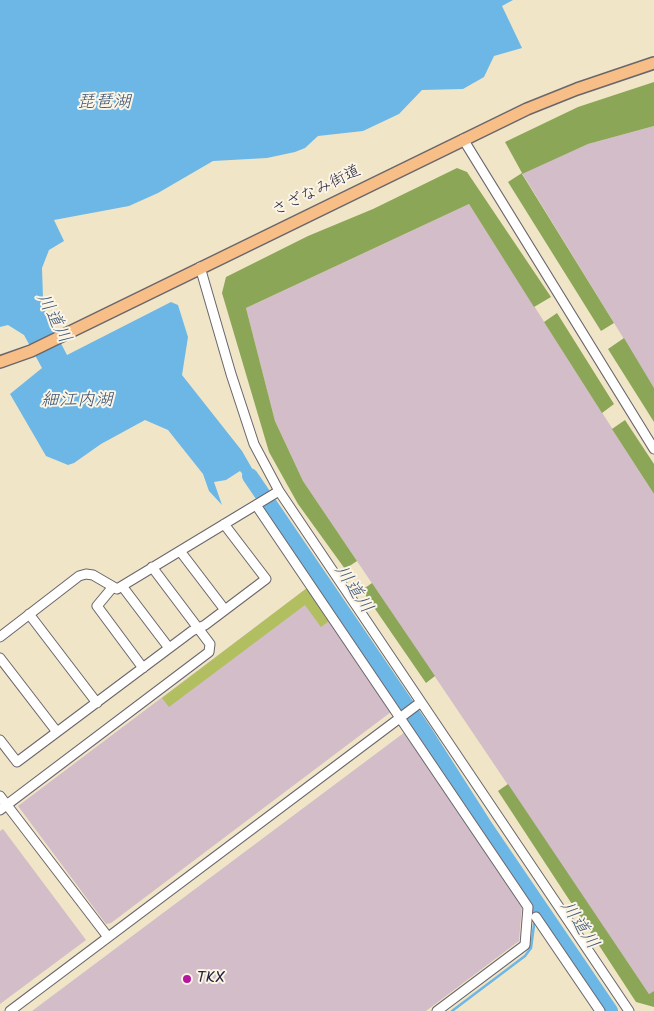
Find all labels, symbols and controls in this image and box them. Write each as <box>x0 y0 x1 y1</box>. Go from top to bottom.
water label: 琵琶湖 <box>77 93 131 115</box>
street label: さざなみ街道 <box>270 162 364 222</box>
water label: 川道川 <box>30 290 74 348</box>
water label: 細江内湖 <box>41 391 113 413</box>
water label: 川道川 <box>328 562 376 618</box>
water label: 川道川 <box>554 898 602 954</box>
place label: TKX <box>197 969 225 989</box>
marker: TKX <box>181 973 193 985</box>

